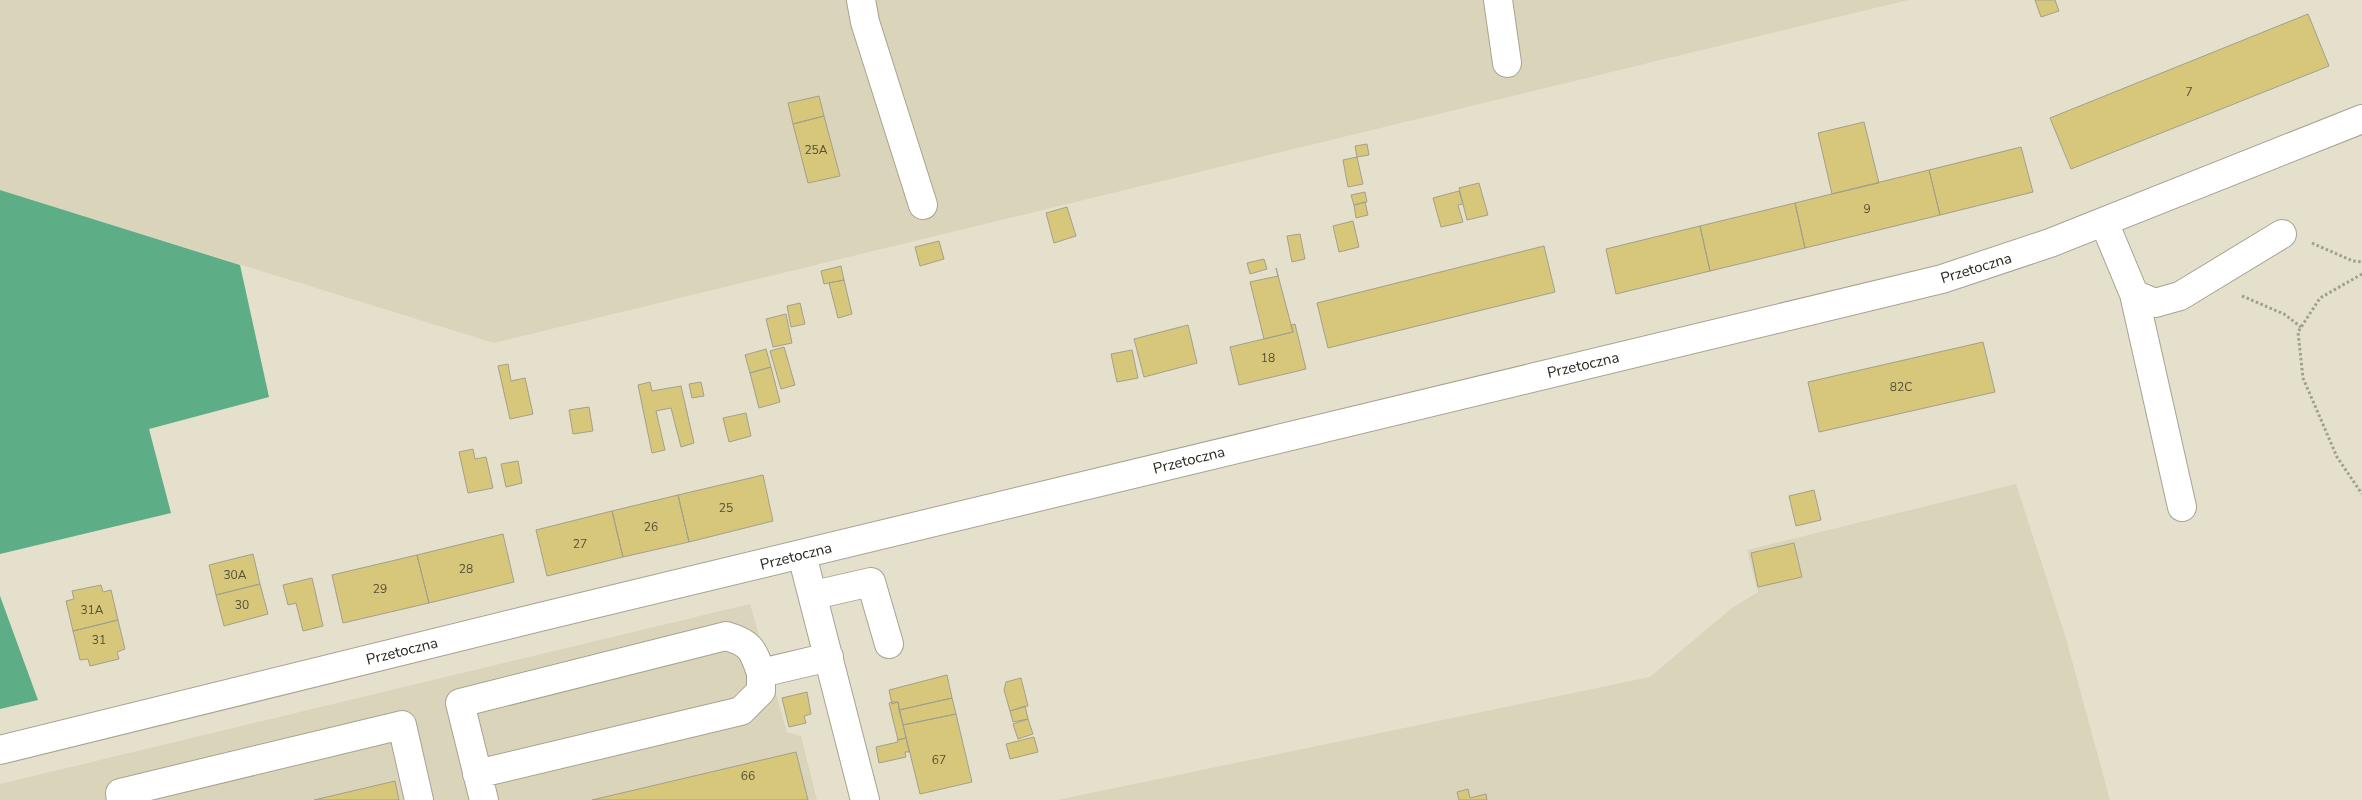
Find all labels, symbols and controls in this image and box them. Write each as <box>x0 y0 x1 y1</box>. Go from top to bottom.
house number: 7 <box>2185 84 2193 100</box>
house number: 25A <box>804 142 828 158</box>
house number: 9 <box>1863 201 1871 217</box>
street label: Przetoczna <box>1938 248 2014 288</box>
street label: Przetoczna <box>1545 347 1621 383</box>
house number: 18 <box>1261 350 1275 366</box>
house number: 82C <box>1890 379 1912 395</box>
street label: Przetoczna <box>1151 441 1227 479</box>
house number: 25 <box>719 500 733 516</box>
house number: 26 <box>644 519 658 535</box>
house number: 27 <box>573 536 587 552</box>
street label: Przetoczna <box>758 537 834 575</box>
house number: 28 <box>459 561 473 577</box>
house number: 30A <box>223 567 247 583</box>
house number: 29 <box>373 581 387 597</box>
house number: 30 <box>235 597 249 613</box>
house number: 31A <box>80 602 104 618</box>
house number: 31 <box>92 632 106 648</box>
street label: Przetoczna <box>364 632 440 670</box>
house number: 67 <box>932 752 946 768</box>
house number: 66 <box>741 768 755 784</box>

